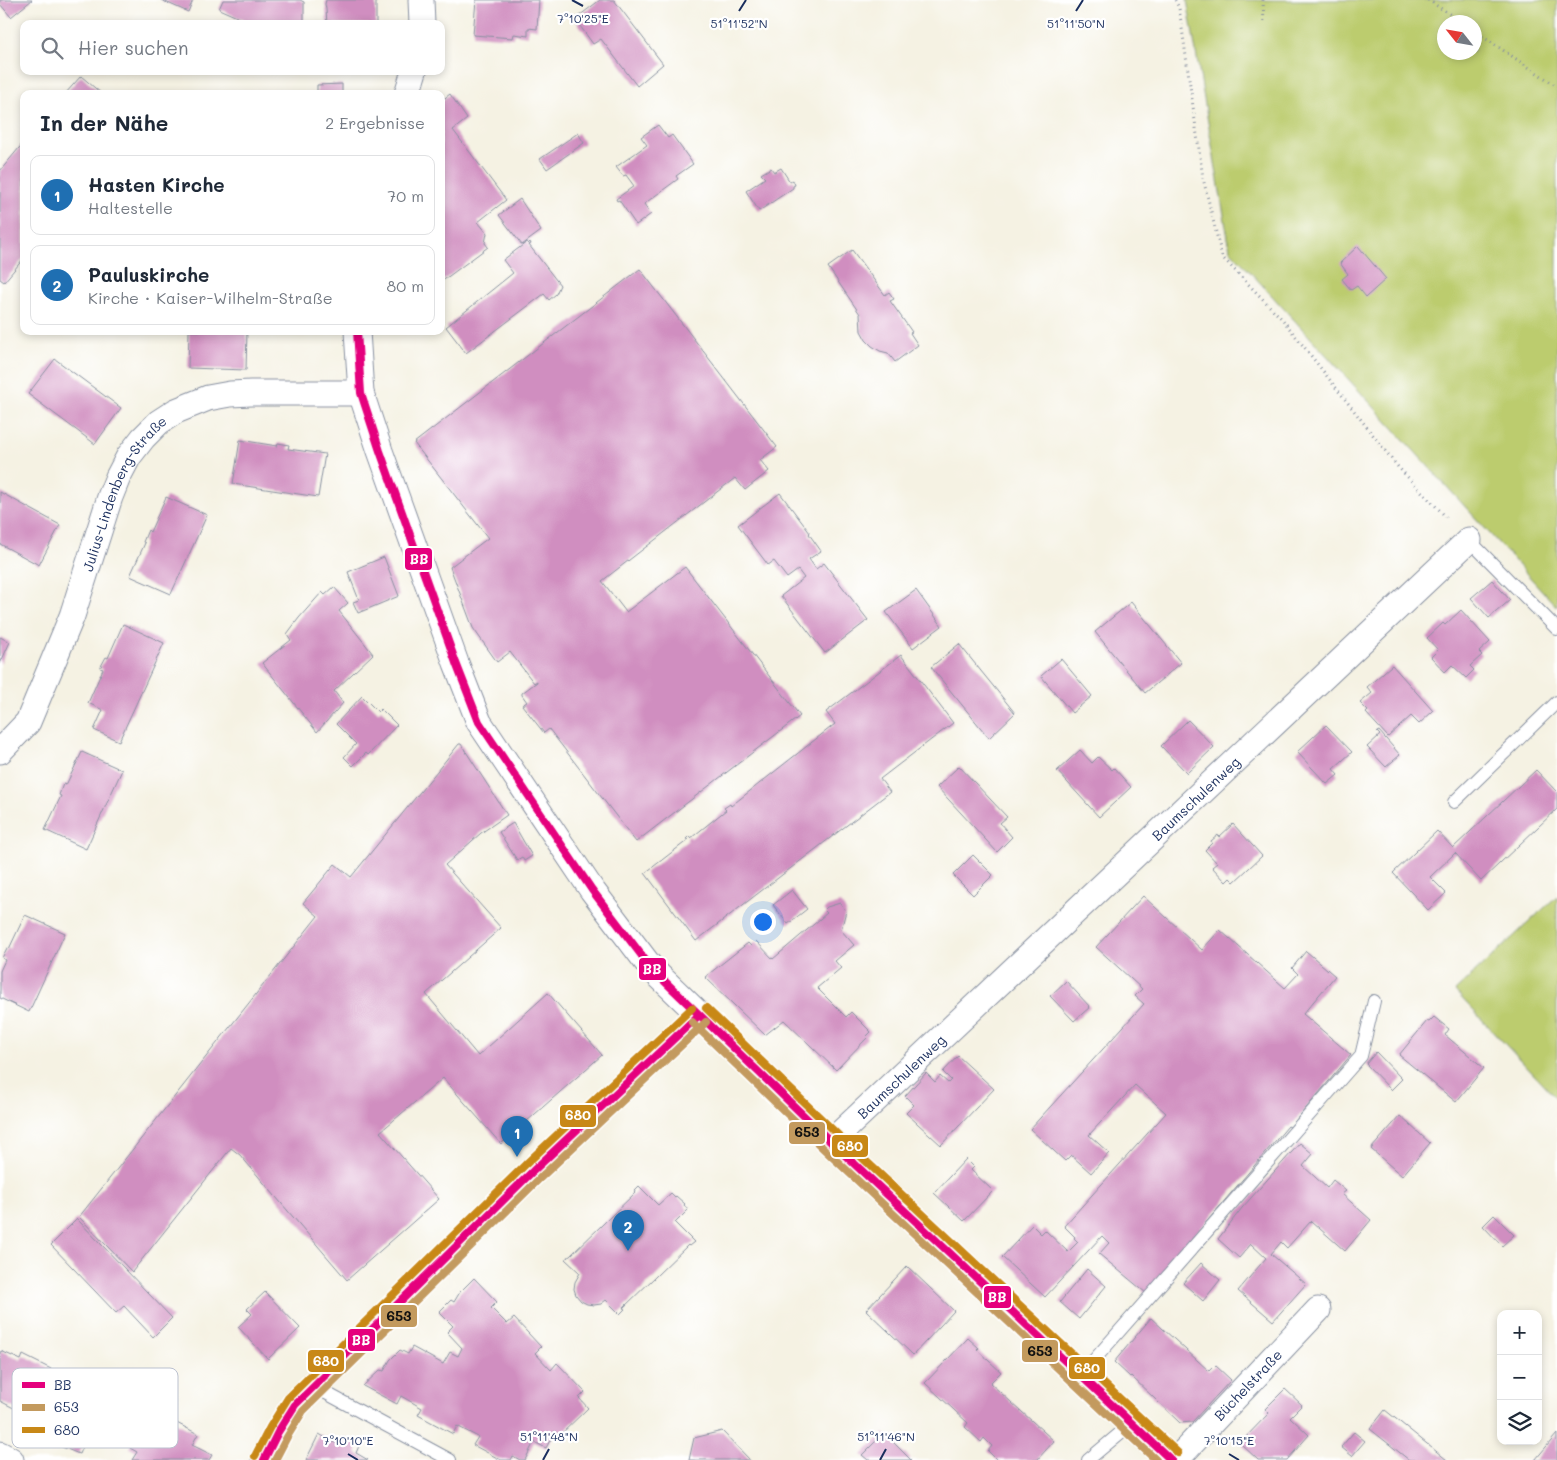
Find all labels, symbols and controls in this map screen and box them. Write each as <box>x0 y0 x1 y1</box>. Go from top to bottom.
text: 7°10'25"E <box>557 10 609 26</box>
text: 51°11'52"N <box>710 15 768 31</box>
text: 51°11'50"N <box>1047 15 1105 31</box>
north arrow <box>1437 15 1482 60</box>
search box <box>20 20 445 75</box>
icon: search <box>38 34 66 62</box>
text: Hier suchen <box>78 35 189 60</box>
text: In der Nähe <box>40 109 168 136</box>
text: 2 Ergebnisse <box>325 112 425 133</box>
text: Hasten Kirche <box>88 172 225 197</box>
text: 1 <box>53 185 61 206</box>
text: 70 m <box>387 185 424 206</box>
text: Haltestelle <box>88 197 173 218</box>
text: Pauluskirche <box>88 262 209 287</box>
text: 2 <box>53 275 61 296</box>
text: 80 m <box>387 275 424 296</box>
text: Kirche · Kaiser-Wilhelm-Straße <box>88 287 333 308</box>
street label: Julius-Lindenberg-Straße <box>77 410 170 573</box>
line badge: BB <box>404 547 433 571</box>
text: BB <box>410 549 428 568</box>
street label: Baumschulenweg <box>1147 752 1244 844</box>
your location <box>750 909 776 935</box>
line badge: BB <box>638 957 667 981</box>
text: BB <box>643 959 661 978</box>
street label: Baumschulenweg <box>853 1030 949 1122</box>
line badge: 680 <box>559 1104 597 1128</box>
text: 680 <box>565 1105 591 1124</box>
pin: 1 <box>501 1116 533 1157</box>
line badge: 653 <box>788 1121 826 1145</box>
text: 653 <box>794 1122 820 1141</box>
line badge: 680 <box>831 1134 869 1158</box>
text: 680 <box>837 1136 863 1155</box>
pin: 2 <box>612 1210 644 1251</box>
line badge: BB <box>983 1285 1012 1309</box>
text: BB <box>988 1287 1006 1306</box>
line badge: 653 <box>380 1304 418 1328</box>
text: 653 <box>386 1306 412 1325</box>
map controls <box>1497 1310 1542 1445</box>
button: + <box>1497 1310 1542 1355</box>
line badge: BB <box>347 1328 376 1352</box>
text: BB <box>352 1330 370 1349</box>
line badge: 653 <box>1021 1339 1059 1363</box>
text: 653 <box>1027 1341 1053 1360</box>
street label: Büchelstraße <box>1209 1345 1286 1424</box>
line badge: 680 <box>307 1349 345 1373</box>
text: 680 <box>313 1351 339 1370</box>
button: − <box>1497 1355 1542 1400</box>
line badge: 680 <box>1068 1356 1106 1380</box>
text: 680 <box>1074 1358 1100 1377</box>
legend <box>12 1368 178 1448</box>
text: BB <box>54 1375 71 1394</box>
text: 653 <box>54 1397 79 1416</box>
button: layers <box>1497 1400 1542 1445</box>
text: 680 <box>54 1420 80 1439</box>
text: 51°11'48"N <box>520 1428 578 1444</box>
text: 51°11'46"N <box>857 1428 915 1444</box>
text: 7°10'10"E <box>323 1432 373 1448</box>
text: 7°10'15"E <box>1204 1432 1254 1448</box>

